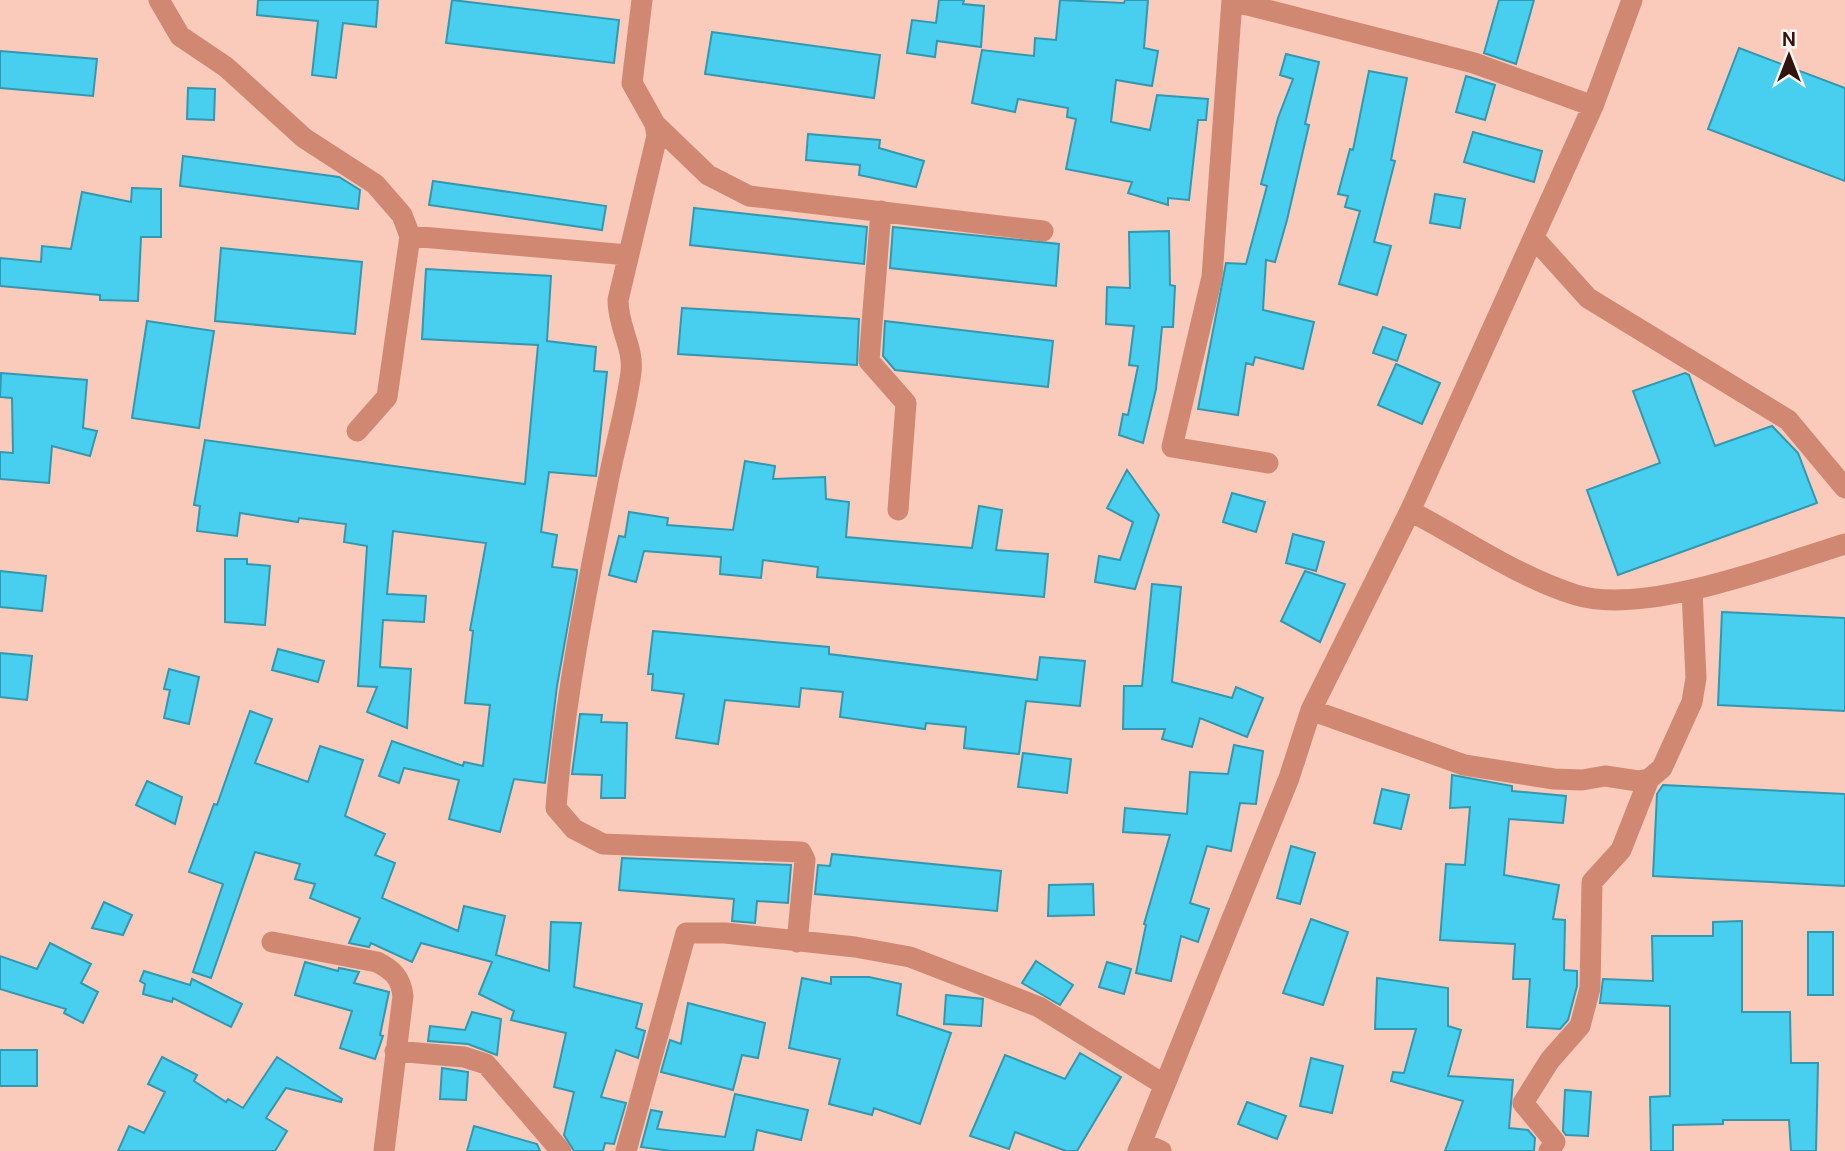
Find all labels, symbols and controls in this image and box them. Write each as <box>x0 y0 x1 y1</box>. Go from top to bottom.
north arrow <box>1754 21 1824 91</box>
text: N <box>1782 27 1796 52</box>

